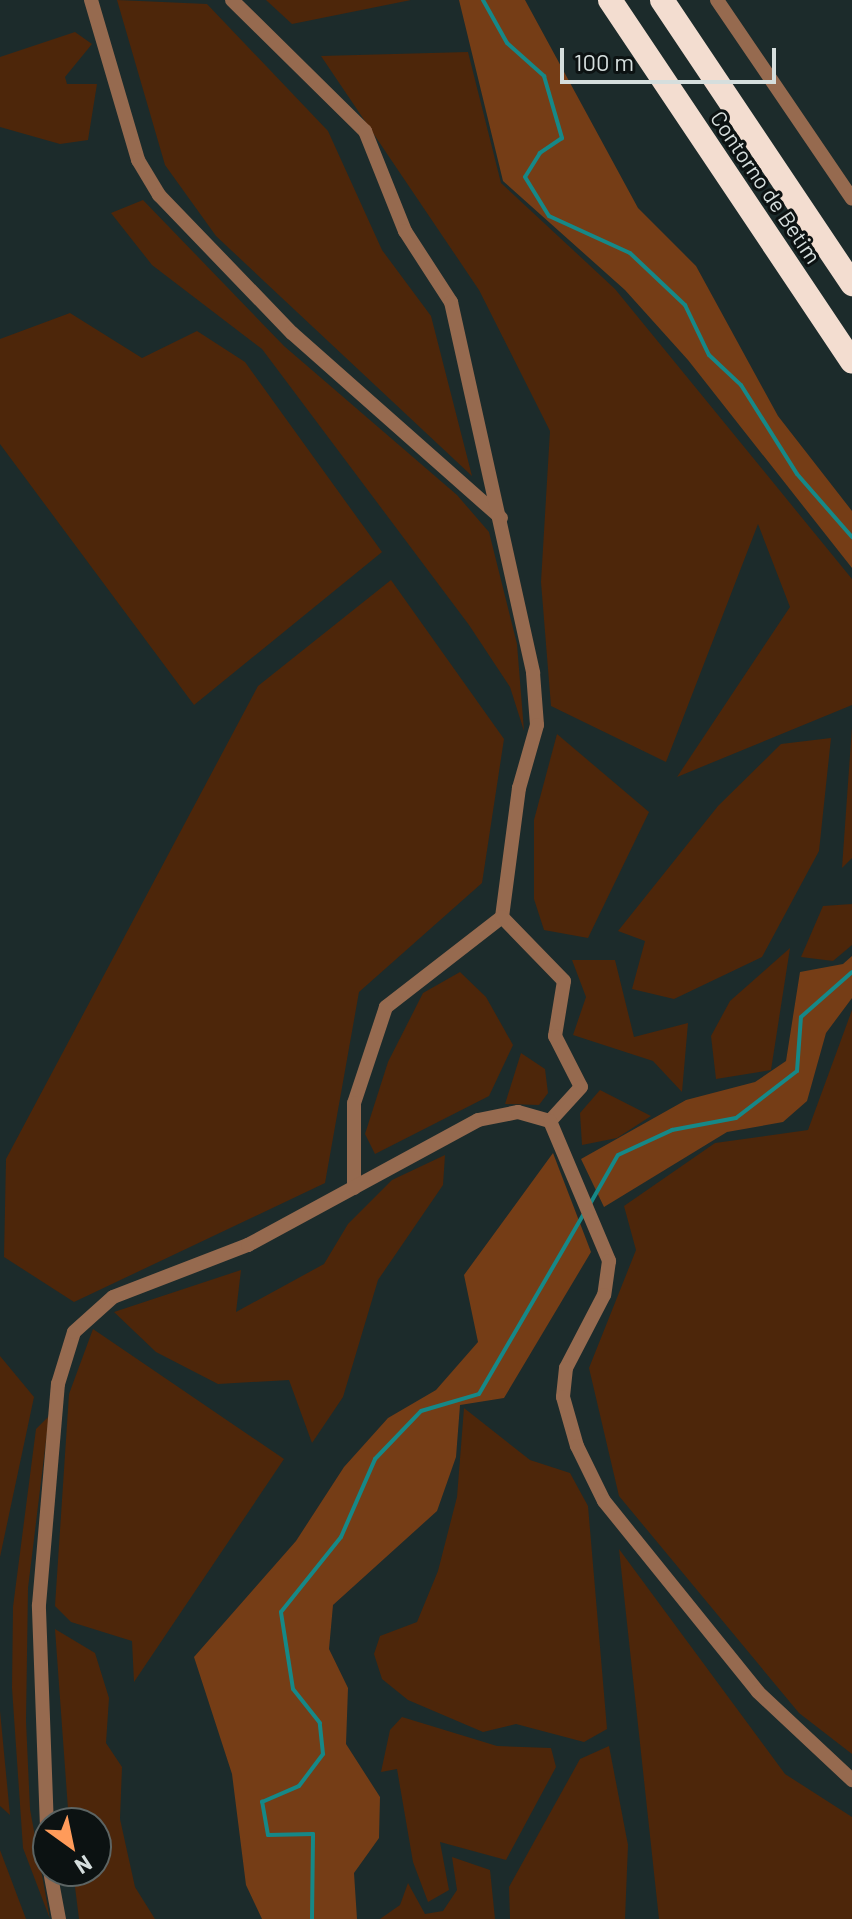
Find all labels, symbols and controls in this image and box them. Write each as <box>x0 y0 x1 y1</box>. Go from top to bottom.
scale bar <box>564 32 780 82</box>
text: 100 m <box>574 47 634 76</box>
street label: Contorno de Betim <box>705 106 827 268</box>
north arrow <box>32 1807 112 1887</box>
text: N <box>71 1851 97 1880</box>

